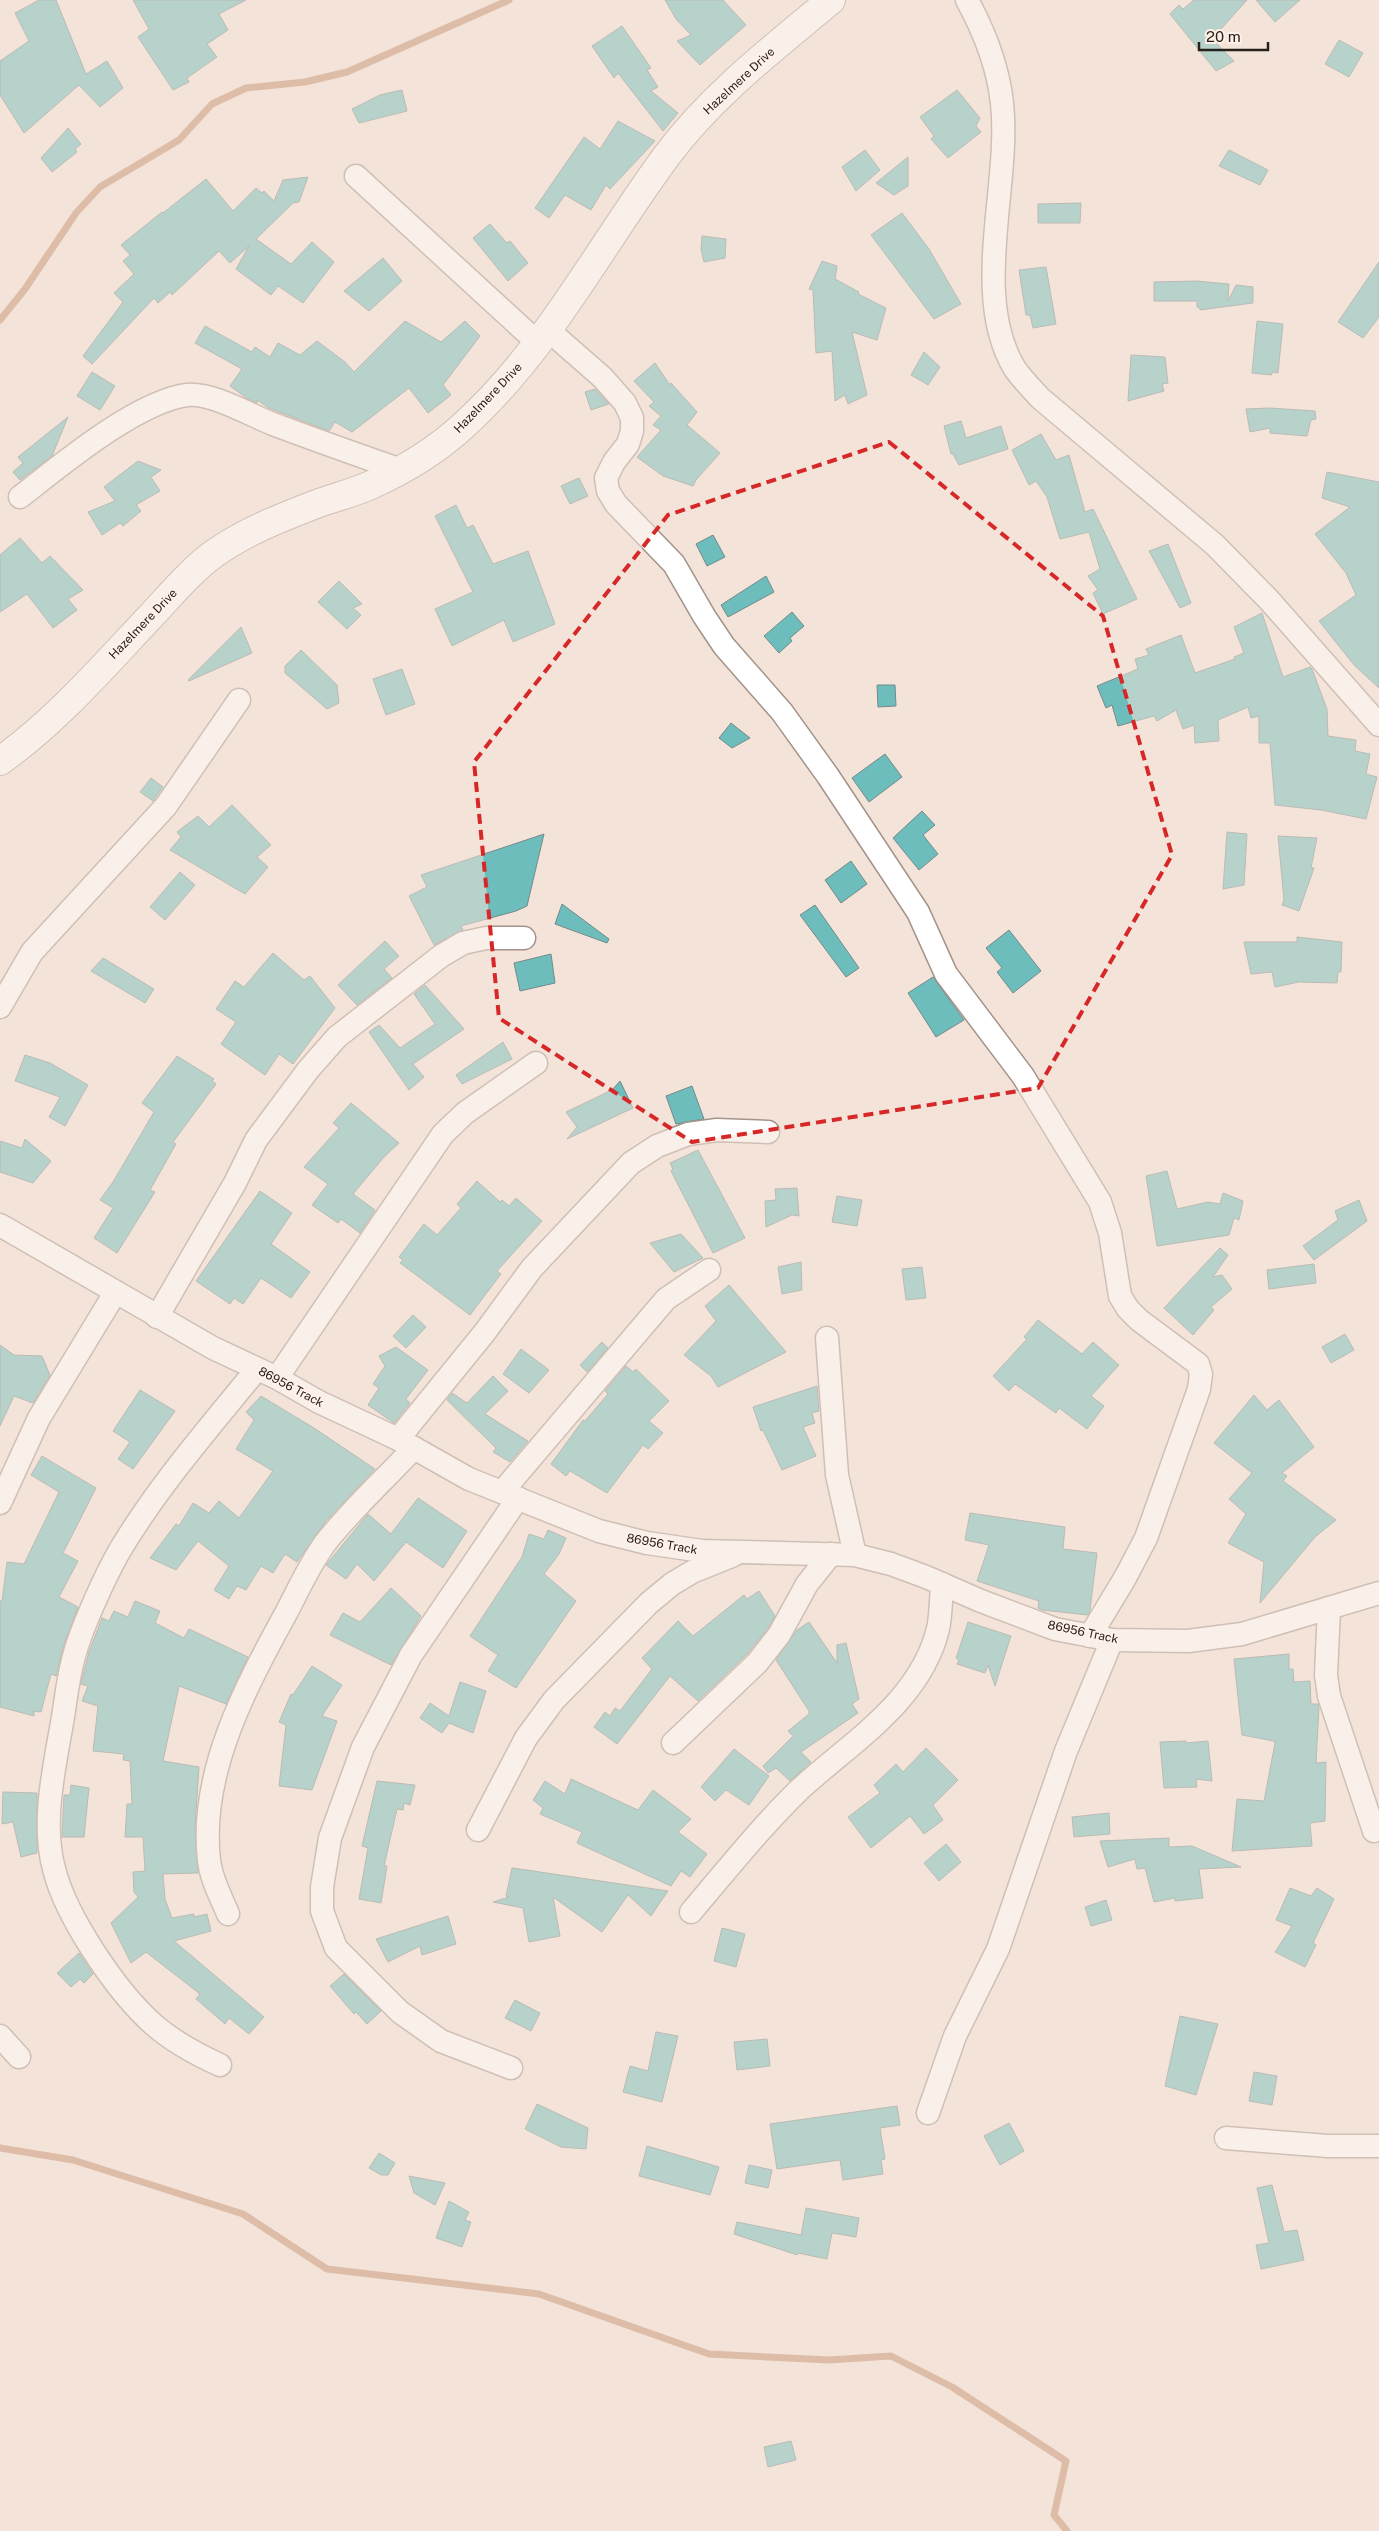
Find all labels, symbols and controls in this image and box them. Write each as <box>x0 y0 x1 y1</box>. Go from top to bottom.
scale bar <box>1199 20 1268 52</box>
text: 20 m <box>1206 28 1241 45</box>
street label: Hazelmere Drive <box>701 44 778 117</box>
street label: Hazelmere Drive <box>451 360 525 436</box>
street label: Hazelmere Drive <box>106 586 180 662</box>
street label: 86956 Track <box>256 1364 326 1410</box>
street label: 86956 Track <box>625 1531 699 1557</box>
street label: 86956 Track <box>1046 1618 1120 1646</box>

